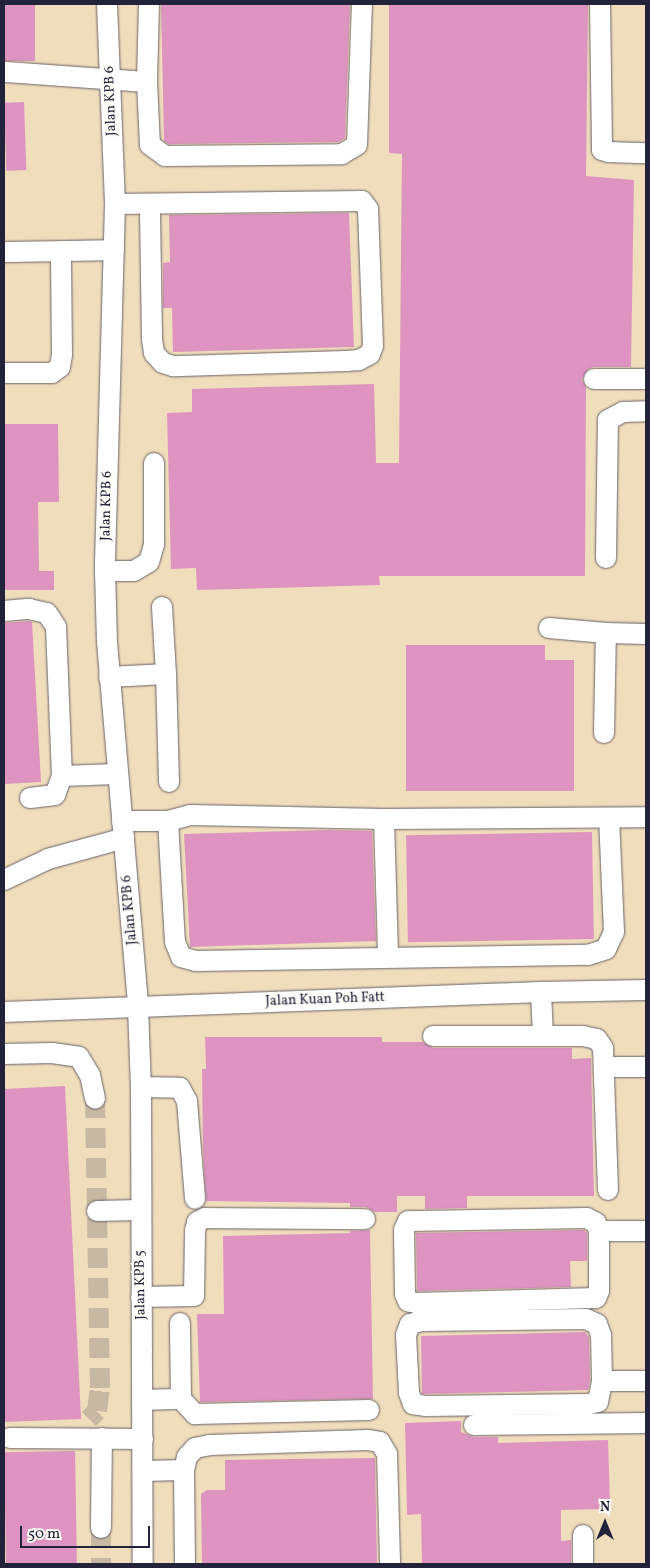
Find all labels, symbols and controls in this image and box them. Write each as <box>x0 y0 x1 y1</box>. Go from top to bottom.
street label: Jalan KPB 6 <box>101 66 121 136</box>
street label: Jalan KPB 6 <box>98 471 116 541</box>
street label: Jalan KPB 6 <box>119 874 141 946</box>
street label: Jalan Kuan Poh Fatt <box>265 990 385 1010</box>
street label: Jalan KPB 5 <box>132 1250 150 1320</box>
north arrow <box>580 1498 630 1548</box>
text: N <box>600 1498 610 1517</box>
scale bar <box>22 1516 152 1548</box>
text: 50 m <box>28 1524 60 1545</box>

